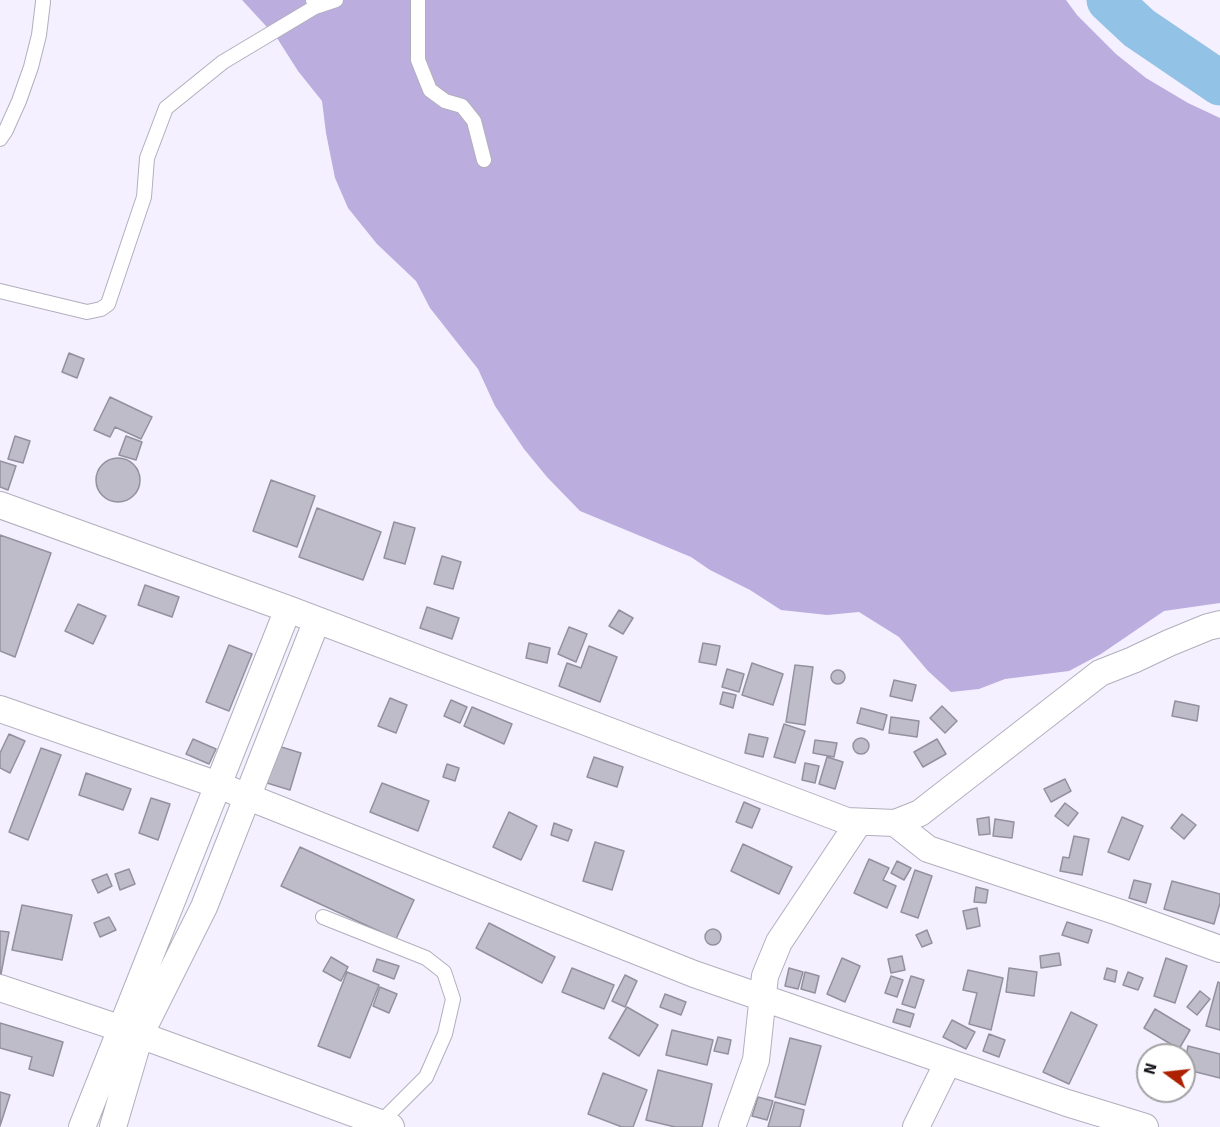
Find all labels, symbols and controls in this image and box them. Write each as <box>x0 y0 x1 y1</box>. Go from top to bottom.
north arrow <box>1136 1043 1196 1103</box>
text: N <box>1139 1061 1162 1077</box>

